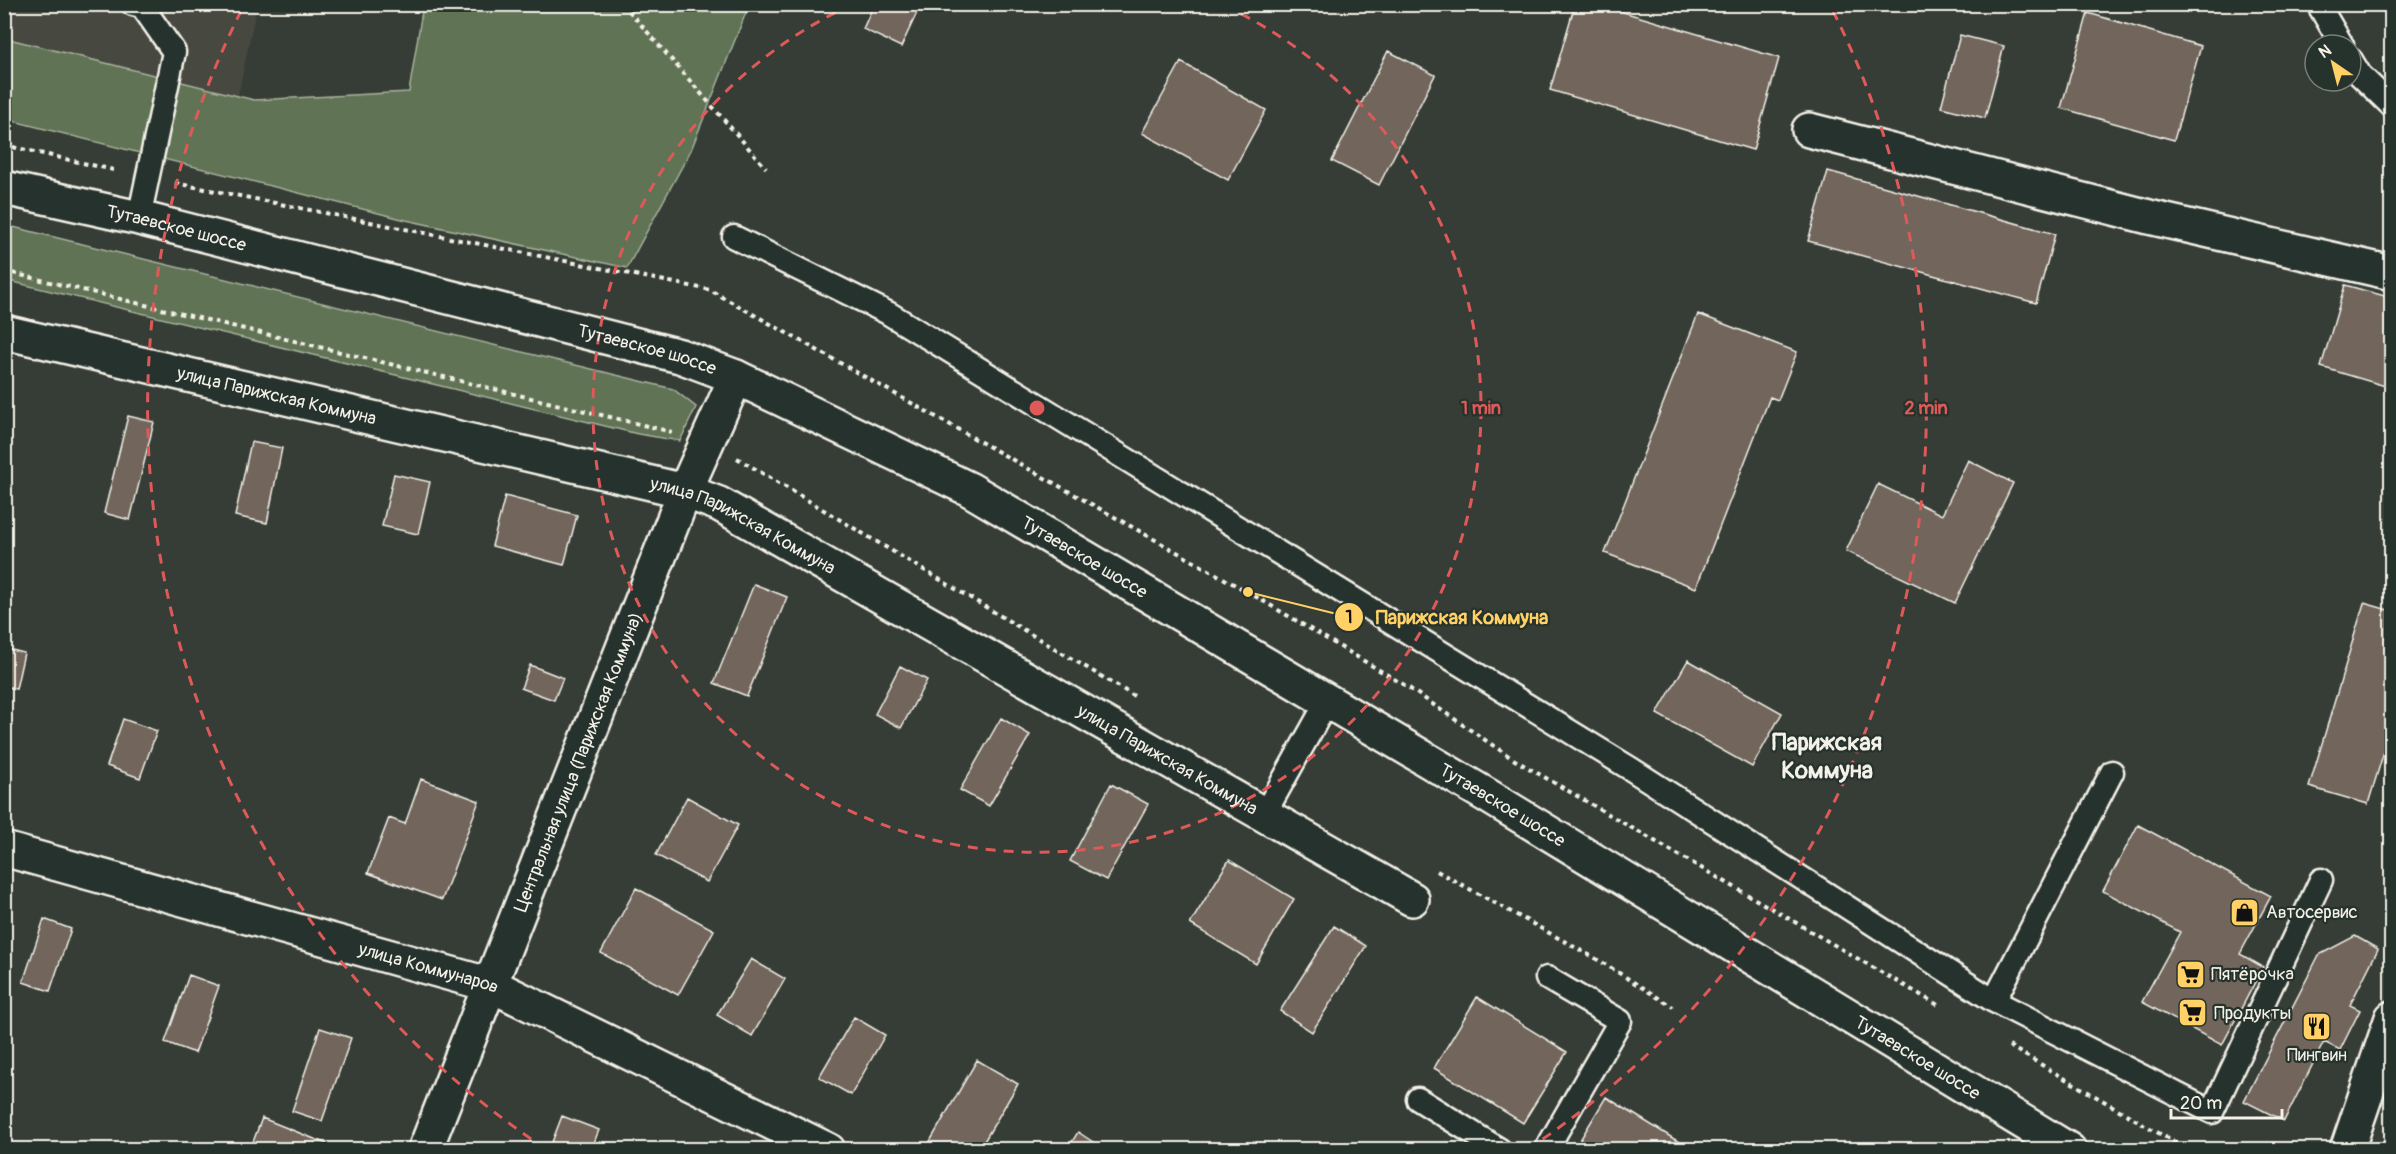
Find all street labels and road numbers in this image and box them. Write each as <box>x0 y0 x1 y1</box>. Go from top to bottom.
street label: Тутаевское шоссе <box>104 200 249 256</box>
street label: Тутаевское шоссе <box>575 319 720 380</box>
street label: улица Парижская Коммуна <box>174 361 379 430</box>
street label: улица Парижская Коммуна <box>647 472 840 580</box>
street label: Тутаевское шоссе <box>1017 511 1152 604</box>
street label: Центральная улица (Парижская Коммуна) <box>509 609 647 915</box>
street label: улица Парижская Коммуна <box>1072 699 1262 820</box>
street label: Тутаевское шоссе <box>1435 758 1570 852</box>
street label: улица Коммунаров <box>355 937 503 999</box>
street label: Тутаевское шоссе <box>1850 1011 1985 1105</box>

